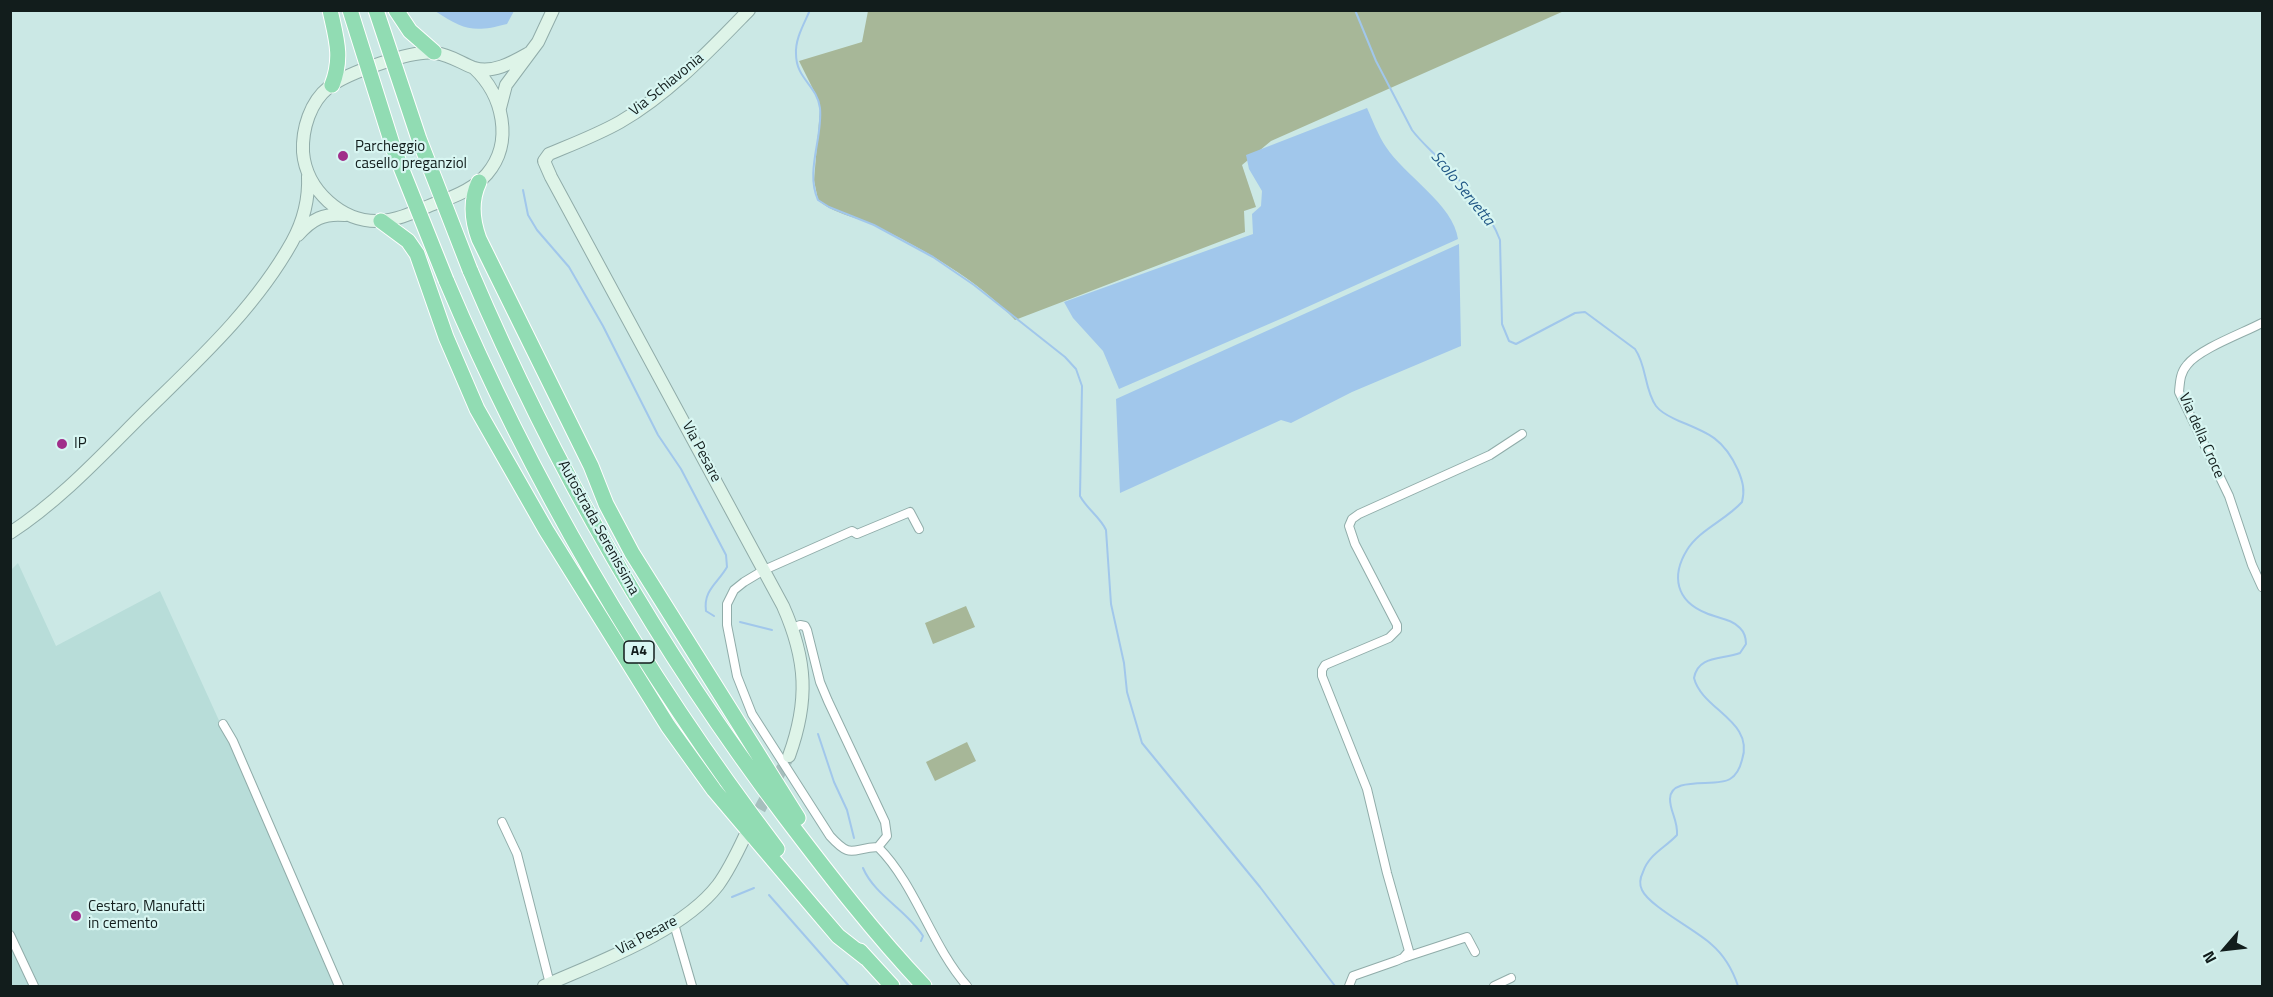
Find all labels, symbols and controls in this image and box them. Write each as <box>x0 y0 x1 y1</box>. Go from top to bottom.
street label: Via Schiavonia <box>626 50 708 120</box>
place label: Parcheggio casello preganziol <box>355 138 467 173</box>
water label: Scolo Servetta <box>1426 148 1498 230</box>
marker: Parcheggio casello preganziol <box>336 149 350 163</box>
street label: Via della Croce <box>2174 391 2228 481</box>
street label: Via Pesare <box>677 418 725 486</box>
place label: IP <box>74 435 87 453</box>
marker: IP <box>55 437 69 451</box>
street label: Autostrada Serenissima <box>554 458 642 598</box>
road number: A4 <box>624 641 654 663</box>
place label: Cestaro, Manufatti in cemento <box>88 898 205 933</box>
marker: Cestaro, Manufatti in cemento <box>69 909 83 923</box>
street label: Via Pesare <box>613 912 681 960</box>
north arrow <box>2195 919 2255 979</box>
text: N <box>2196 947 2222 968</box>

